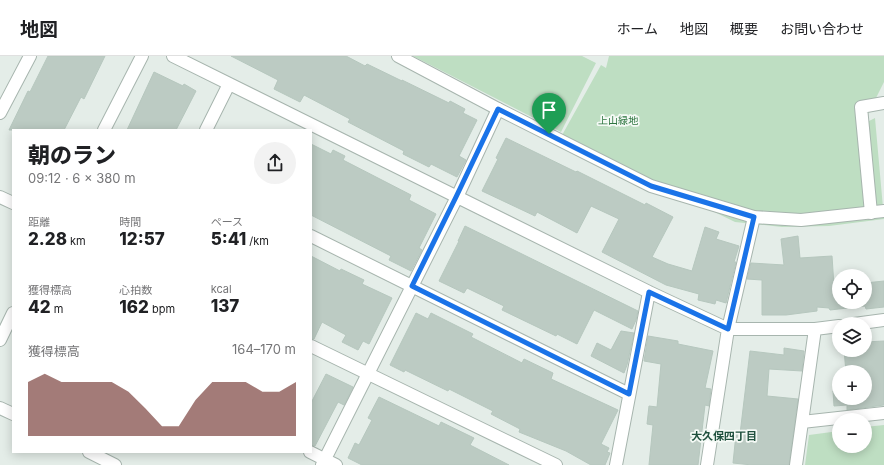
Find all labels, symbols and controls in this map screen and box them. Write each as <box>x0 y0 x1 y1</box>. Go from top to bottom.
text: 地図 <box>20 18 58 41</box>
text: ホーム <box>616 20 658 37</box>
text: 地図 <box>680 20 708 37</box>
text: 概要 <box>730 20 758 37</box>
text: お問い合わせ <box>780 20 864 37</box>
pin <box>532 93 566 134</box>
icon: arrive <box>538 99 560 121</box>
park label: 上山緑地 <box>598 114 639 126</box>
text: 朝のラン <box>28 142 116 168</box>
button: share <box>254 142 296 184</box>
text: 09:12 · 6 × 380 m <box>28 170 136 186</box>
text: 距離 <box>28 215 50 229</box>
text: 時間 <box>119 215 141 229</box>
text: ペース <box>211 215 243 229</box>
text: 2.28 <box>28 229 67 249</box>
text: 12:57 <box>119 229 165 249</box>
text: 5:41 <box>211 229 246 249</box>
text: km <box>67 234 86 248</box>
text: /km <box>246 234 269 248</box>
map controls <box>832 269 872 453</box>
button: locate <box>832 269 872 309</box>
text: kcal <box>211 282 232 296</box>
text: 獲得標高 <box>28 283 72 297</box>
text: 心拍数 <box>119 283 152 297</box>
text: 137 <box>211 296 239 316</box>
text: 42 <box>28 297 51 317</box>
text: 162 <box>119 297 149 317</box>
text: m <box>51 302 63 316</box>
text: bpm <box>149 302 175 316</box>
button: layers <box>832 317 872 357</box>
text: 164–170 m <box>232 341 296 357</box>
text: 獲得標高 <box>28 343 80 359</box>
button: + <box>832 365 872 405</box>
button: − <box>832 413 872 453</box>
district label: 大久保四丁目 <box>691 429 757 443</box>

